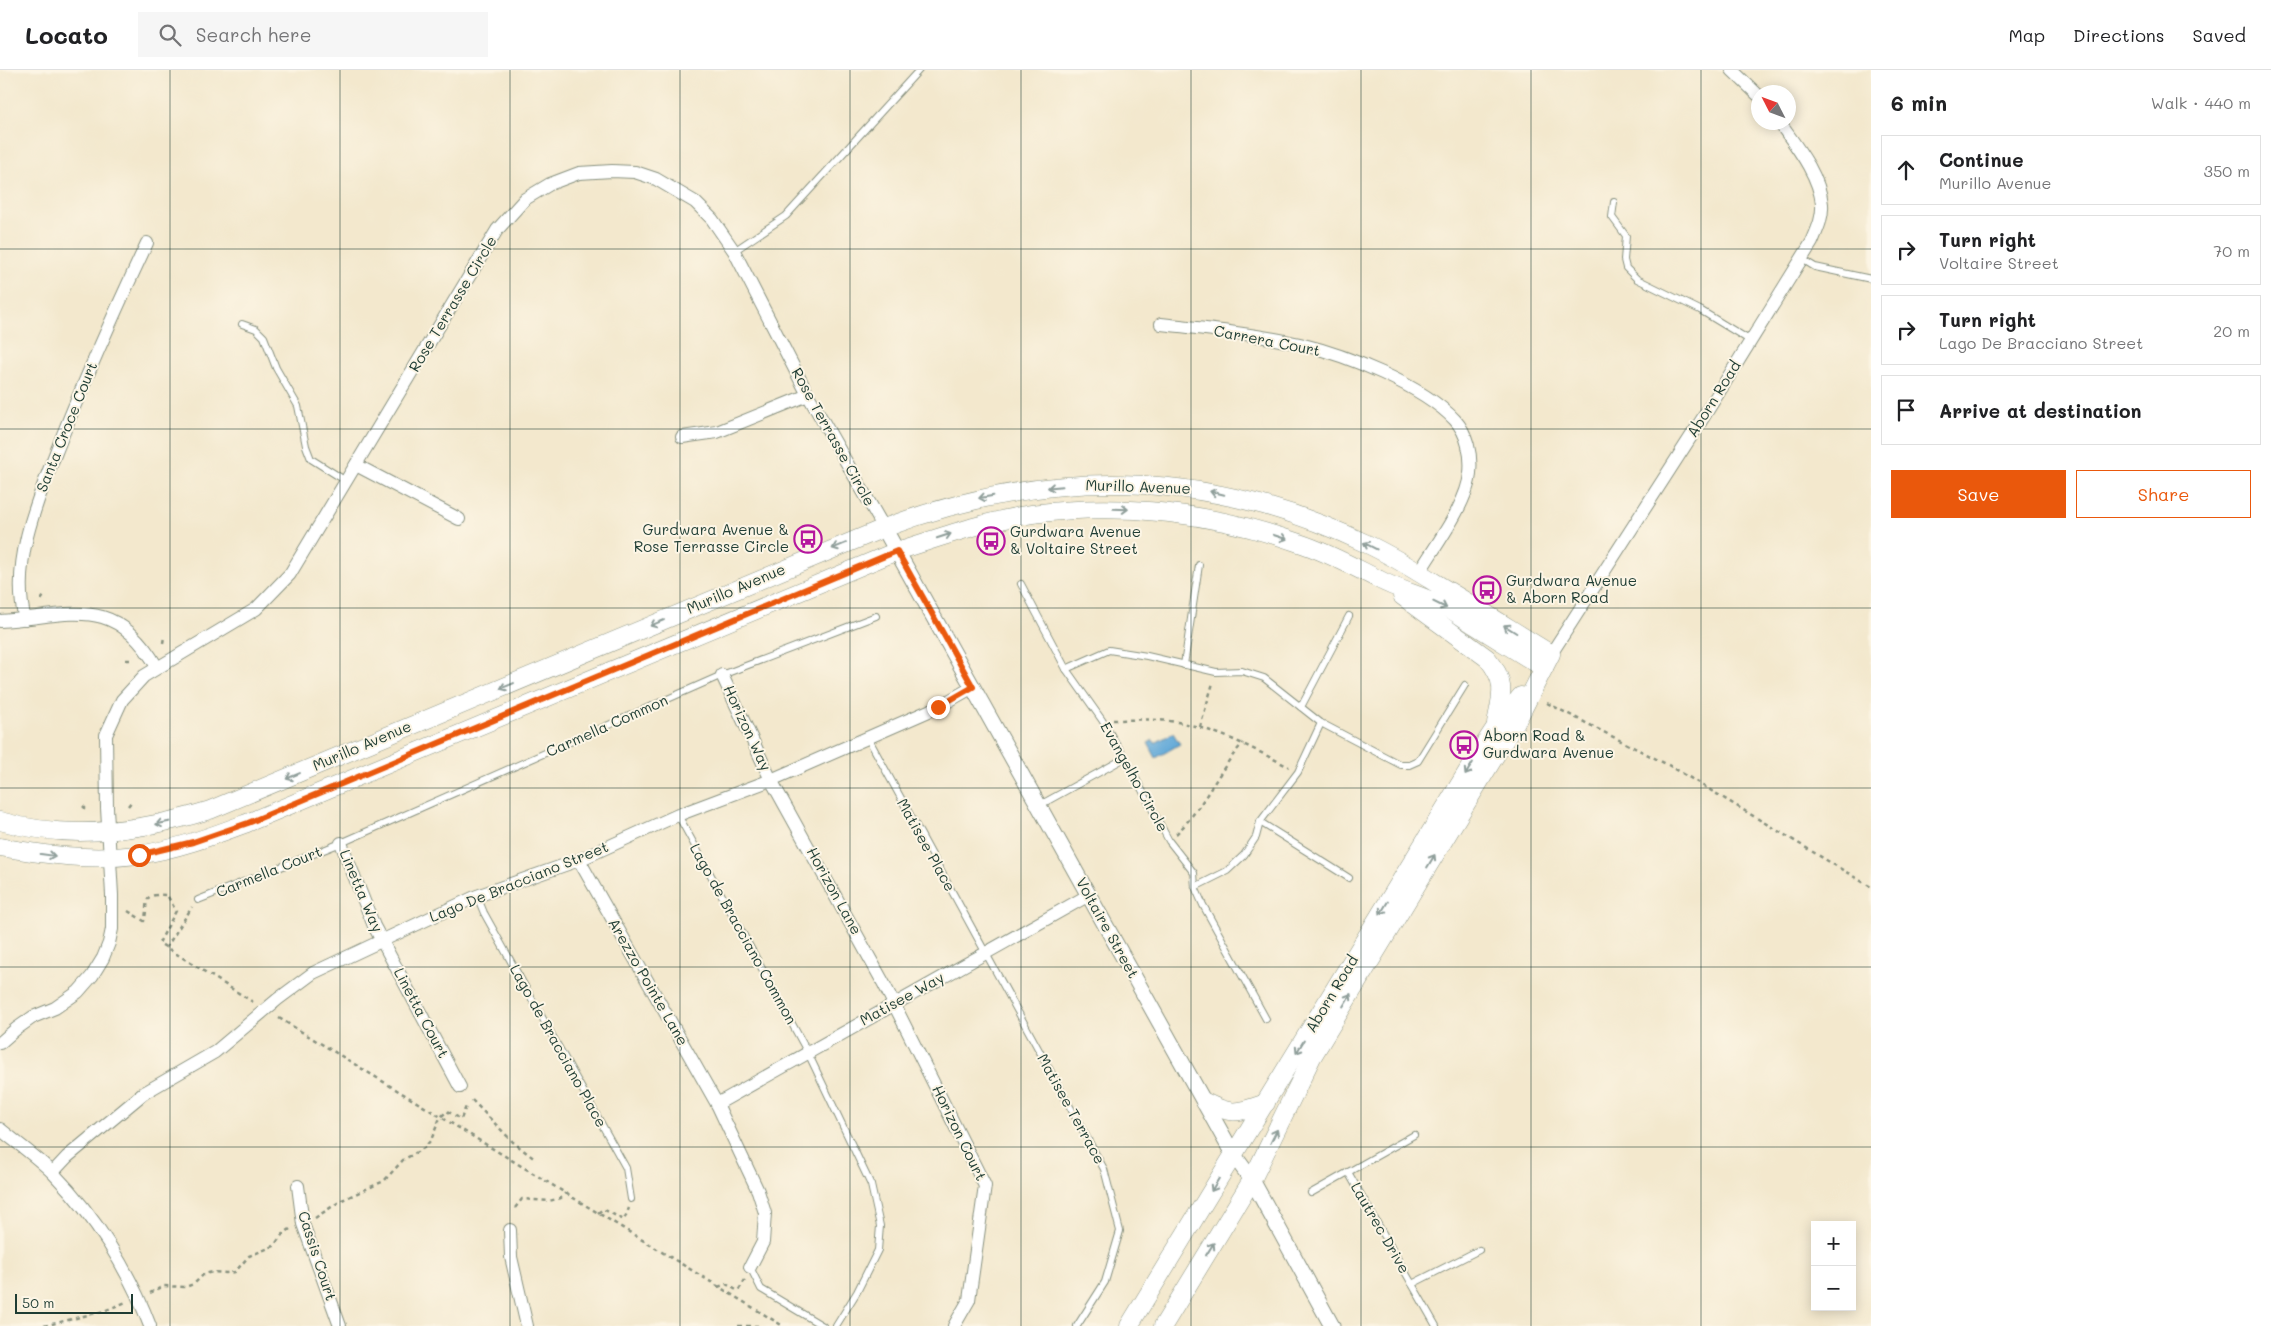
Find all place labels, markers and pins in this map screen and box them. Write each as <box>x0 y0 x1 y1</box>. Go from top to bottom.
place label: Gurdwara Avenue & Rose Terrasse Circle <box>634 519 789 556</box>
place label: Gurdwara Avenue & Voltaire Street <box>1010 521 1141 558</box>
bus stop icon: Gurdwara Avenue & Rose Terrasse Circle <box>793 524 823 554</box>
bus stop icon: Gurdwara Avenue & Voltaire Street <box>976 526 1006 556</box>
place label: Gurdwara Avenue & Aborn Road <box>1506 570 1637 607</box>
bus stop icon: Gurdwara Avenue & Aborn Road <box>1472 575 1502 605</box>
place label: Aborn Road & Gurdwara Avenue <box>1483 725 1614 762</box>
bus stop icon: Aborn Road & Gurdwara Avenue <box>1449 730 1479 760</box>

